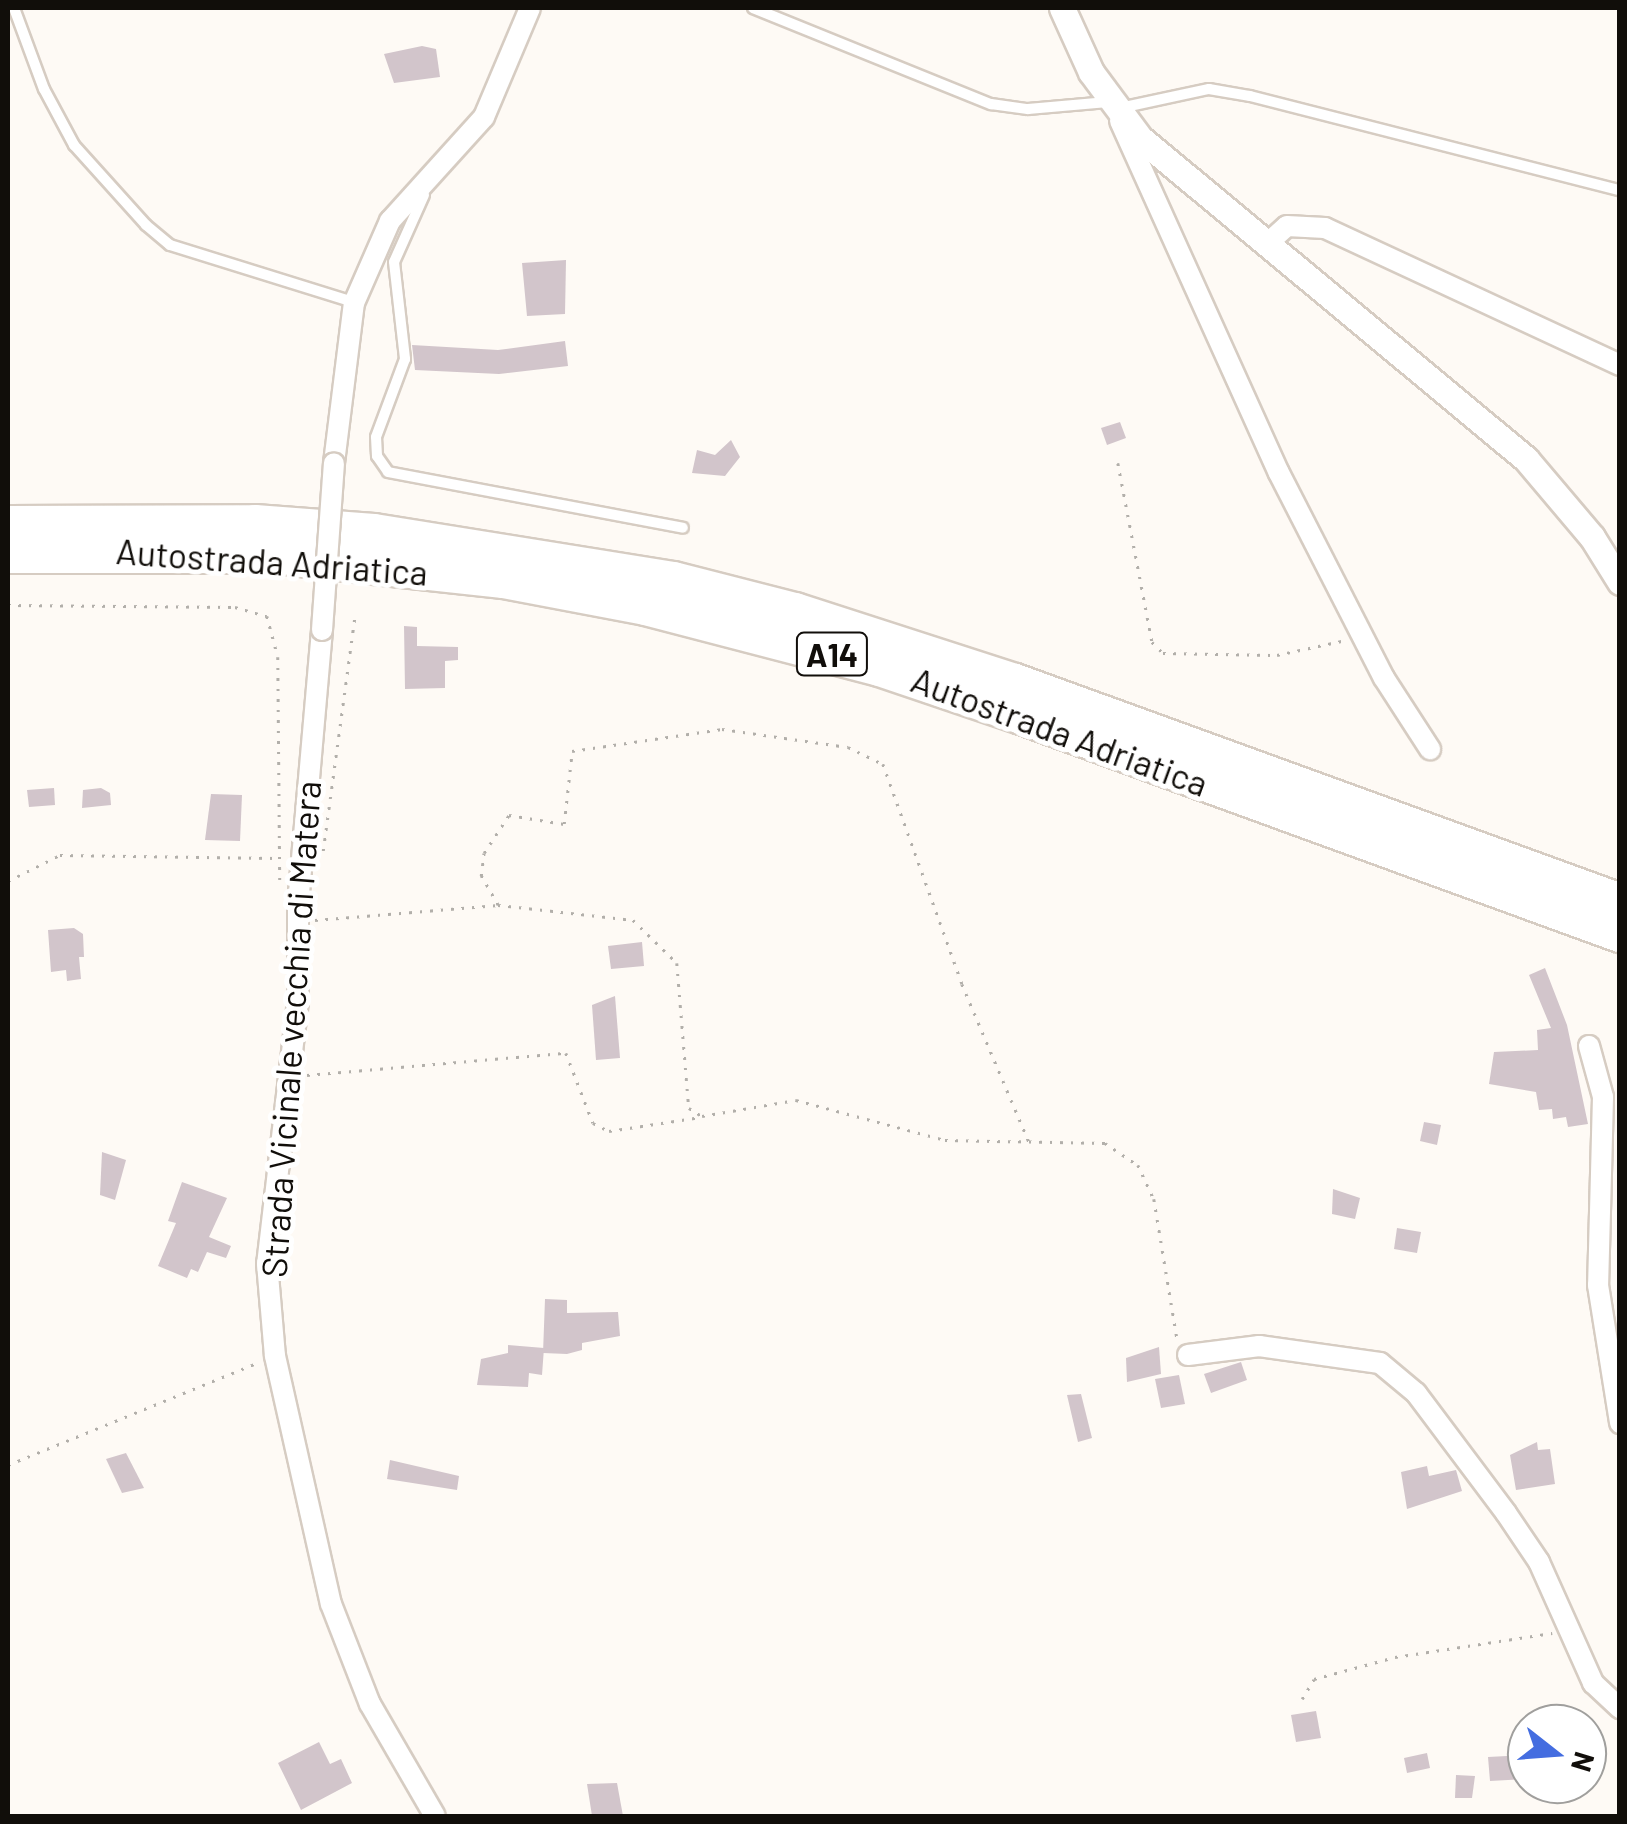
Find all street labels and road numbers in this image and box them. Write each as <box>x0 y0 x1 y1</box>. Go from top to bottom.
street label: Autostrada Adriatica <box>115 529 429 593</box>
road number: A14 <box>794 627 870 681</box>
street label: Autostrada Adriatica <box>906 658 1214 804</box>
street label: Strada Vicinale vecchia di Matera <box>252 779 328 1279</box>

